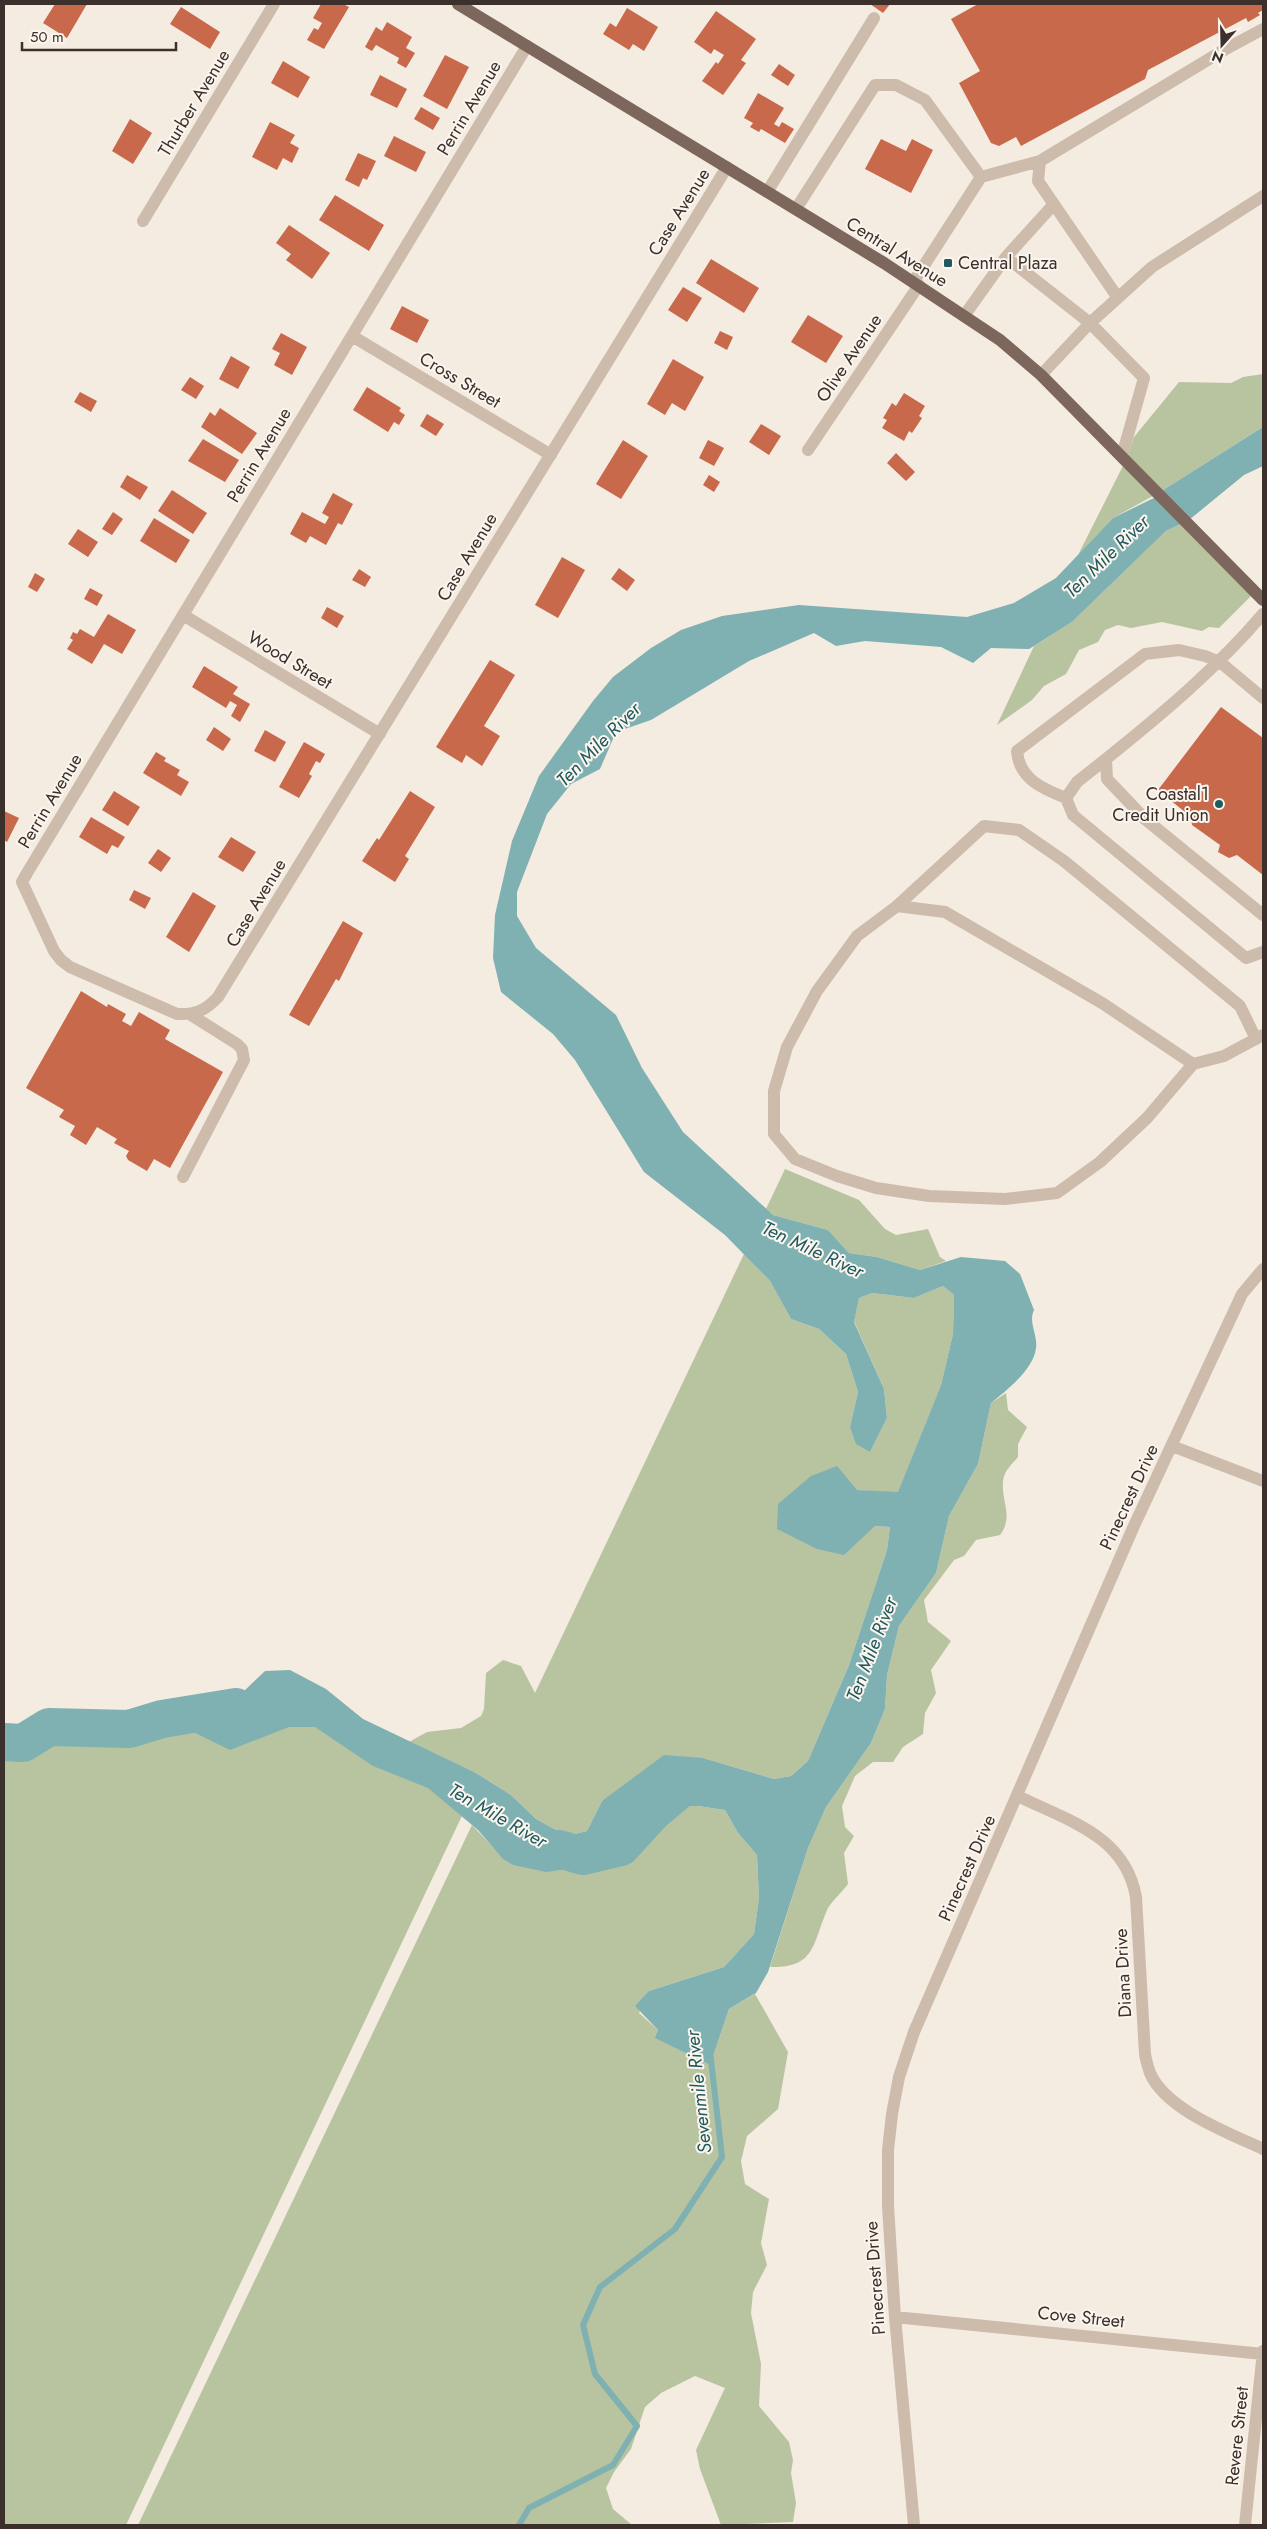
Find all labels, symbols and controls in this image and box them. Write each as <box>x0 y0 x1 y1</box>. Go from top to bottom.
scale bar <box>22 20 176 52</box>
north arrow <box>1197 20 1247 70</box>
text: 50 m <box>30 26 64 48</box>
street label: Thurber Avenue <box>152 45 236 161</box>
text: N <box>1209 46 1226 69</box>
street label: Perrin Avenue <box>430 56 508 160</box>
street label: Case Avenue <box>642 163 716 261</box>
street label: Central Avenue <box>841 210 953 294</box>
place label: Central Plaza <box>958 250 1057 276</box>
marker: Central Plaza <box>942 257 954 269</box>
street label: Olive Avenue <box>810 309 888 407</box>
street label: Cross Street <box>414 345 506 415</box>
street label: Perrin Avenue <box>220 403 298 507</box>
water label: Ten Mile River <box>1058 507 1156 604</box>
street label: Case Avenue <box>430 508 504 606</box>
street label: Wood Street <box>243 624 338 696</box>
water label: Ten Mile River <box>550 695 648 793</box>
street label: Perrin Avenue <box>11 749 89 853</box>
place label: Coastal1 Credit Union <box>1112 781 1209 828</box>
marker: Coastal1 Credit Union <box>1213 798 1225 810</box>
street label: Case Avenue <box>219 854 293 952</box>
water label: Ten Mile River <box>757 1214 870 1286</box>
street label: Pinecrest Drive <box>1093 1440 1165 1554</box>
water label: Ten Mile River <box>839 1592 904 1705</box>
water label: Ten Mile River <box>444 1776 553 1855</box>
street label: Pinecrest Drive <box>932 1811 1002 1925</box>
street label: Diana Drive <box>1108 1928 1138 2018</box>
water label: Sevenmile River <box>678 2027 718 2155</box>
street label: Pinecrest Drive <box>858 2220 892 2336</box>
street label: Cove Street <box>1036 2300 1126 2335</box>
street label: Revere Street <box>1219 2384 1255 2487</box>

